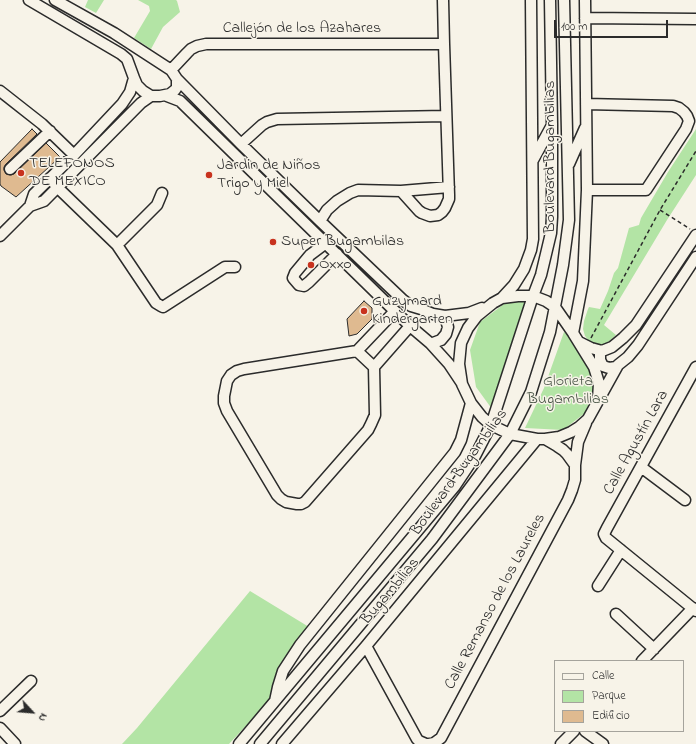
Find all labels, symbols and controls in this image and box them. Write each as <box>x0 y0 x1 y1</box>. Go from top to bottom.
scale bar <box>556 12 670 38</box>
text: 100 m <box>561 18 588 36</box>
street label: Callejón de los Azahares <box>223 19 381 39</box>
street label: Boulevard Bugambilias <box>541 81 561 233</box>
place label: TELEFONOS DE MEXICO <box>29 154 115 192</box>
place label: Jardin de Niños Trigo y Miel <box>217 156 320 194</box>
marker: TELEFONOS DE MEXICO <box>16 168 26 178</box>
marker: Jardin de Niños Trigo y Miel <box>204 170 214 180</box>
place label: Super Bugambilas <box>281 232 404 252</box>
marker: Super Bugambilas <box>268 237 278 247</box>
place label: Oxxo <box>319 255 352 275</box>
marker: Oxxo <box>306 260 316 270</box>
place label: Guzymard Kindergarten <box>372 292 453 330</box>
marker: Guzymard Kindergarten <box>359 306 369 316</box>
park label: Glorieta Bugambilias <box>527 372 609 410</box>
street label: Calle Agustín Lara <box>600 387 674 499</box>
street label: Boulevard Bugambilias <box>407 406 513 540</box>
street label: Calle Remanso de los Laureles <box>441 511 551 693</box>
street label: Bugambilias <box>357 554 425 630</box>
legend <box>554 660 684 732</box>
text: Calle <box>592 667 614 685</box>
text: Parque <box>592 687 626 705</box>
north arrow <box>12 692 52 732</box>
text: Edificio <box>592 707 630 725</box>
text: N <box>34 710 52 724</box>

